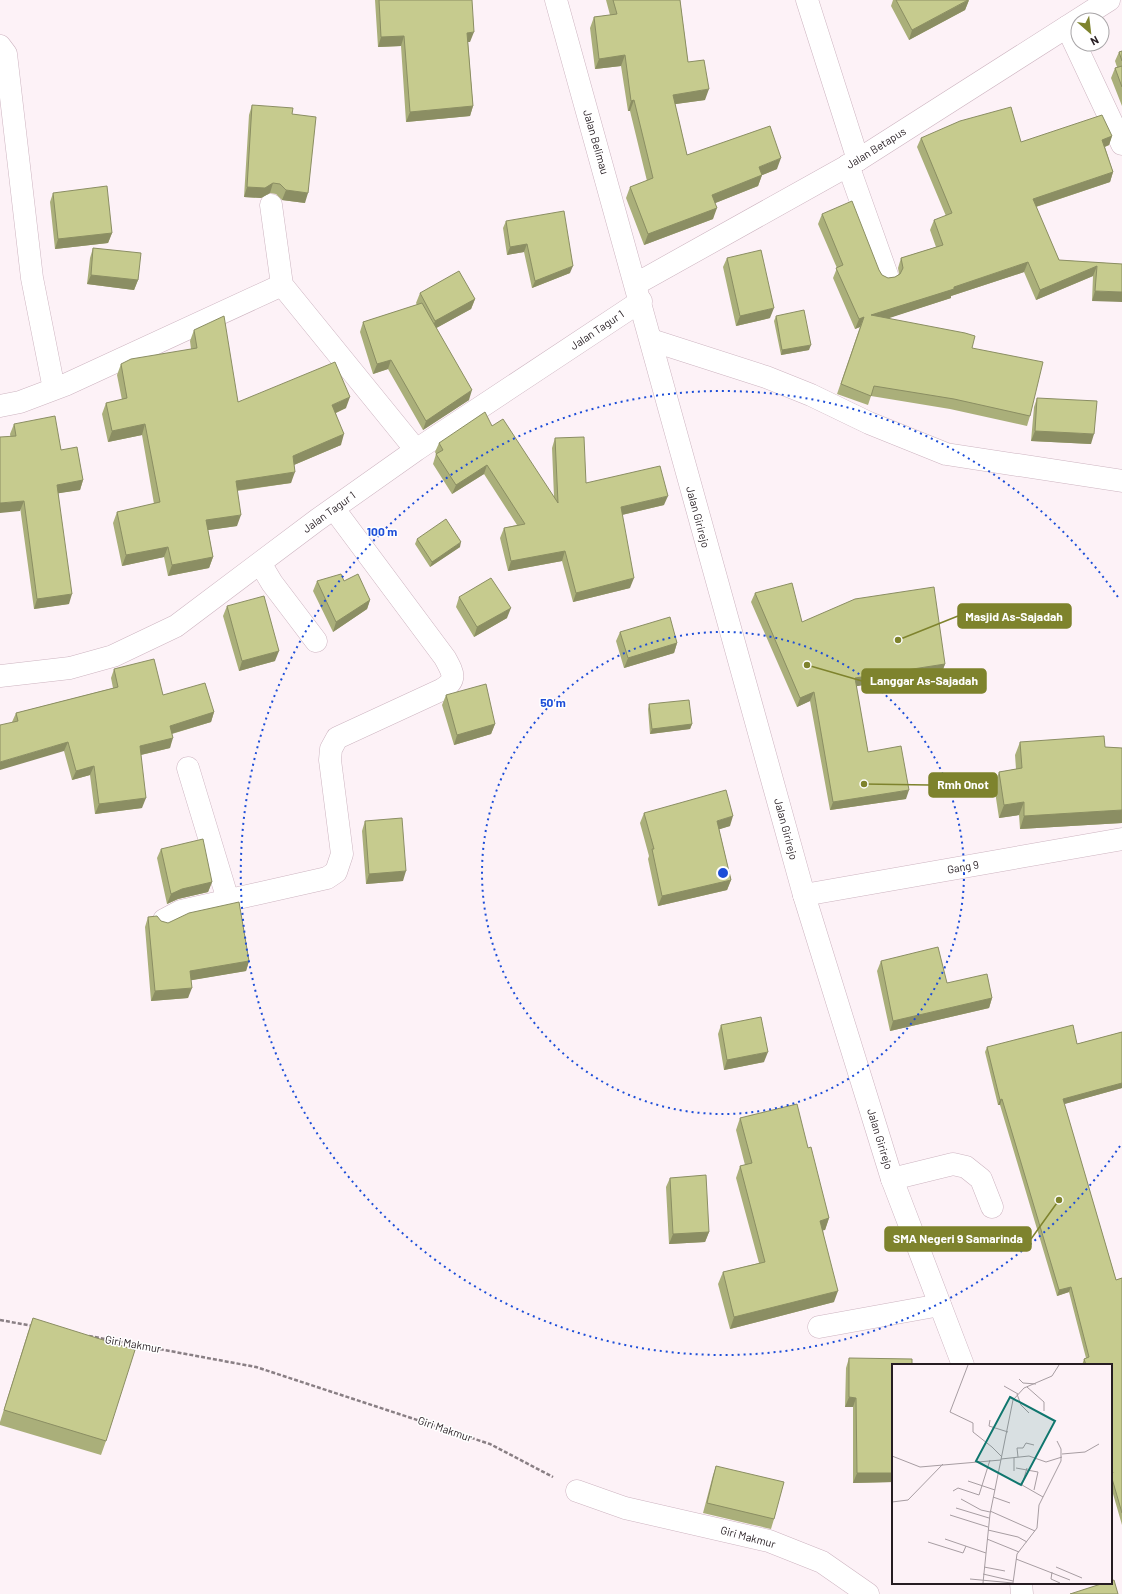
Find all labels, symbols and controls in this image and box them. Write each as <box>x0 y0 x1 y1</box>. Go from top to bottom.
north arrow <box>1070 12 1110 52</box>
text: N <box>1089 34 1101 49</box>
street label: Jalan Belimau <box>581 108 612 176</box>
street label: Jalan Betapus <box>844 124 908 171</box>
street label: Jalan Tagur 1 <box>567 307 626 352</box>
street label: Jalan Girirejo <box>684 485 713 549</box>
street label: Jalan Tagur 1 <box>300 488 358 535</box>
text: 100 m <box>367 524 397 538</box>
callout: Masjid As-Sajadah <box>958 604 1071 628</box>
text: Masjid As-Sajadah <box>965 609 1063 623</box>
callout: Langgar As-Sajadah <box>862 669 986 693</box>
text: Langgar As-Sajadah <box>870 673 978 687</box>
text: 50 m <box>540 695 566 709</box>
callout: Rmh Onot <box>929 773 997 797</box>
text: Rmh Onot <box>937 777 989 791</box>
street label: Jalan Girirejo <box>772 797 801 861</box>
street label: Gang 9 <box>946 857 980 876</box>
centre of rings <box>716 866 730 880</box>
street label: Jalan Girirejo <box>865 1107 896 1171</box>
callout: SMA Negeri 9 Samarinda <box>885 1227 1031 1251</box>
text: SMA Negeri 9 Samarinda <box>893 1231 1023 1245</box>
street label: Giri Makmur <box>104 1332 162 1355</box>
inset map <box>892 1364 1112 1584</box>
street label: Giri Makmur <box>416 1413 474 1444</box>
street label: Giri Makmur <box>719 1523 777 1550</box>

